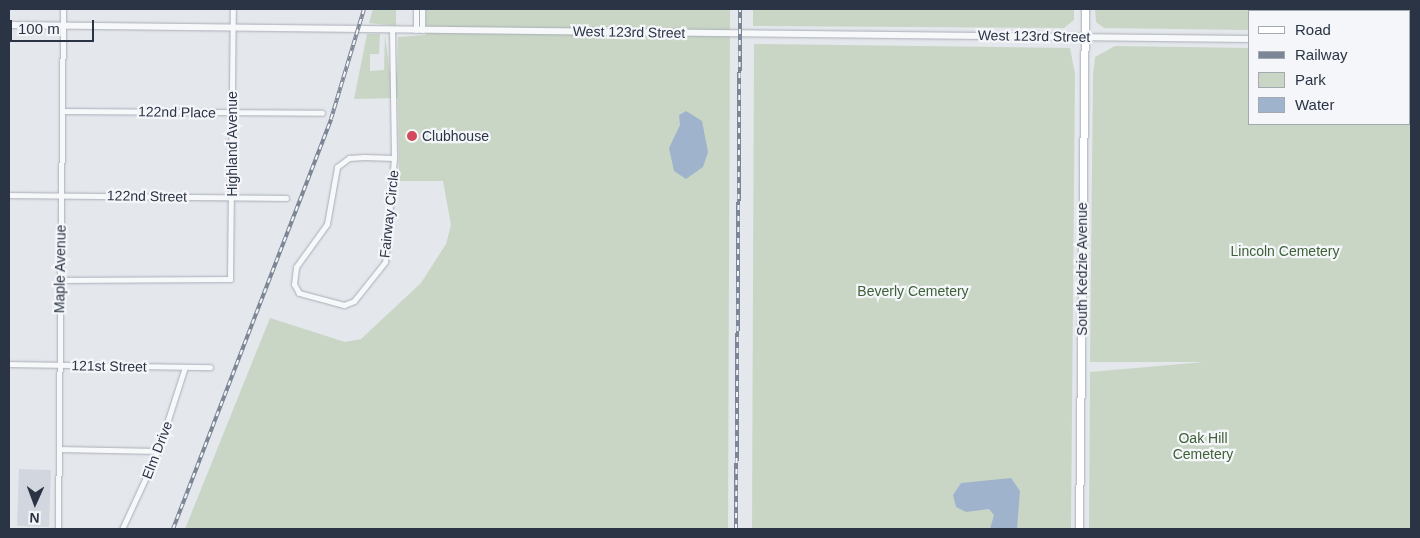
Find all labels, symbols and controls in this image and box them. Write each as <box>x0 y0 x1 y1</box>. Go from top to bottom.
scale bar <box>12 10 96 42</box>
legend <box>1248 10 1410 125</box>
text: 100 m <box>18 20 60 37</box>
text: Road <box>1295 21 1331 38</box>
street label: West 123rd Street <box>573 23 685 41</box>
street label: West 123rd Street <box>978 27 1090 45</box>
text: Railway <box>1295 46 1348 63</box>
text: Park <box>1295 71 1326 88</box>
street label: Highland Avenue <box>224 91 240 197</box>
text: Water <box>1295 96 1334 113</box>
street label: 122nd Place <box>138 103 216 121</box>
place label: Clubhouse <box>422 128 489 144</box>
marker: Clubhouse <box>406 130 418 142</box>
street label: Fairway Circle <box>376 169 402 259</box>
street label: 122nd Street <box>107 187 187 205</box>
street label: South Kedzie Avenue <box>1074 202 1090 336</box>
street label: Maple Avenue <box>51 224 69 314</box>
park label: Lincoln Cemetery <box>1231 243 1339 259</box>
park label: Beverly Cemetery <box>857 283 969 299</box>
street label: 121st Street <box>71 357 147 375</box>
street label: Elm Drive <box>138 419 176 481</box>
park label: Oak Hill Cemetery <box>1173 430 1233 462</box>
north arrow <box>10 478 60 528</box>
text: N <box>29 510 40 526</box>

